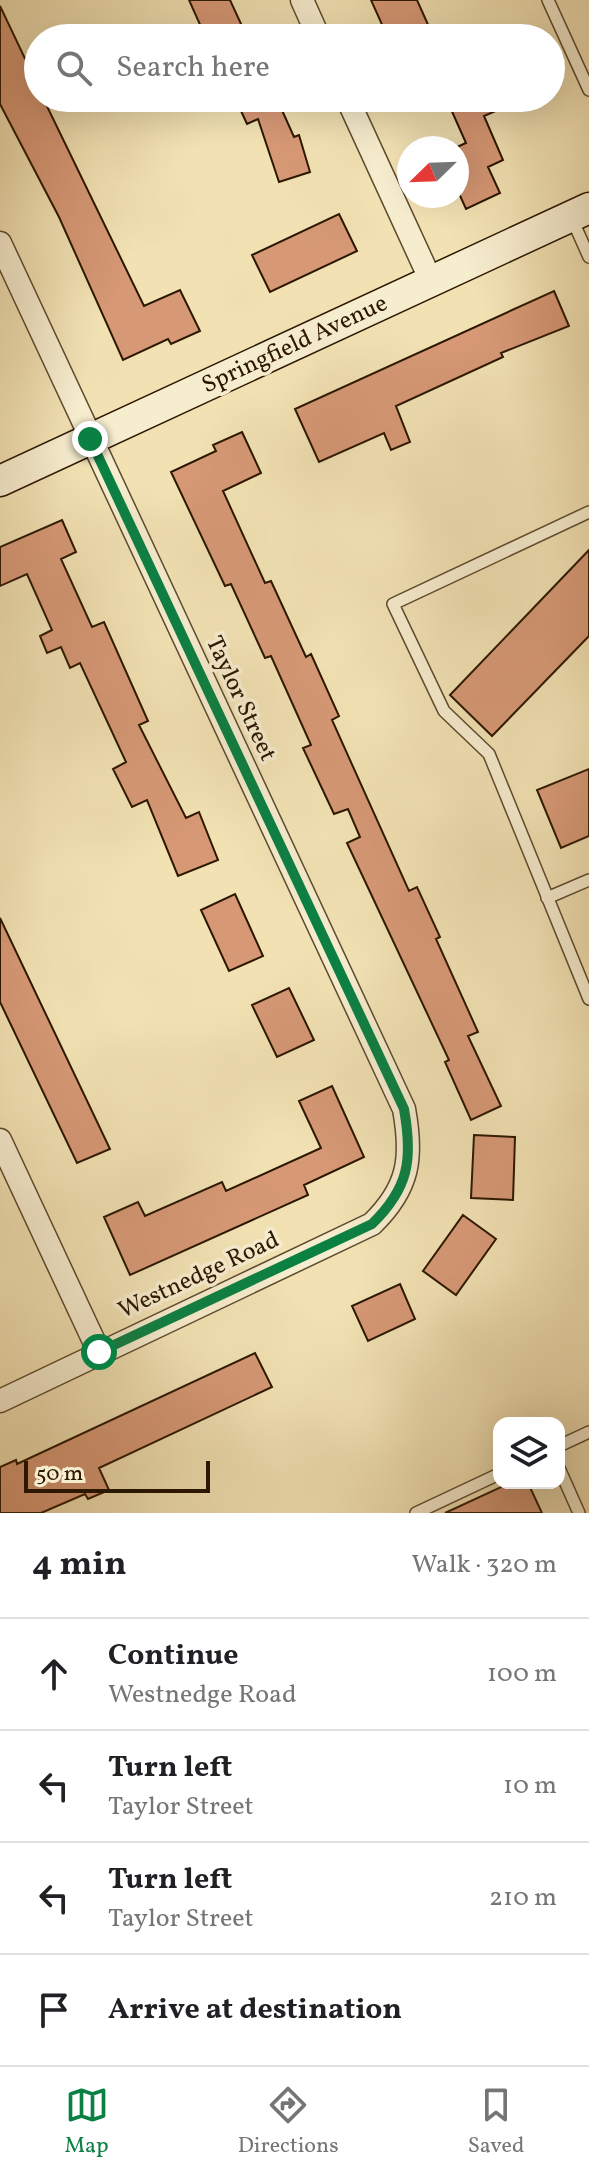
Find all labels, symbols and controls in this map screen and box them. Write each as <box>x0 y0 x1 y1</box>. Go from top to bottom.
search box <box>24 24 565 112</box>
icon: search <box>52 46 96 90</box>
text: Search here <box>116 47 270 89</box>
north arrow <box>397 136 469 208</box>
street label: Springfield Avenue <box>197 287 393 403</box>
route end <box>72 421 108 457</box>
street label: Taylor Street <box>196 631 284 767</box>
street label: Westnedge Road <box>113 1224 285 1328</box>
route start <box>81 1334 117 1370</box>
map controls <box>493 1417 565 1489</box>
button: layers <box>493 1417 565 1489</box>
scale bar <box>24 1457 210 1493</box>
text: 50 m <box>36 1459 83 1490</box>
text: 4 min <box>32 1542 127 1589</box>
text: Walk · 320 m <box>411 1547 557 1583</box>
text: Continue <box>108 1635 239 1677</box>
icon: ahead <box>32 1652 76 1696</box>
text: 100 m <box>487 1656 557 1692</box>
text: Westnedge Road <box>108 1677 297 1713</box>
text: Turn left <box>108 1747 232 1789</box>
icon: left <box>32 1764 76 1808</box>
text: 10 m <box>503 1768 557 1804</box>
text: Taylor Street <box>108 1789 254 1825</box>
text: Turn left <box>108 1859 232 1901</box>
icon: left <box>32 1876 76 1920</box>
text: 210 m <box>489 1880 557 1916</box>
text: Taylor Street <box>108 1901 254 1937</box>
icon: arrive <box>32 1988 76 2032</box>
text: Arrive at destination <box>108 1989 402 2031</box>
tab: Map <box>65 2083 109 2162</box>
tab: Directions <box>238 2083 339 2162</box>
tab: Saved <box>468 2083 524 2162</box>

